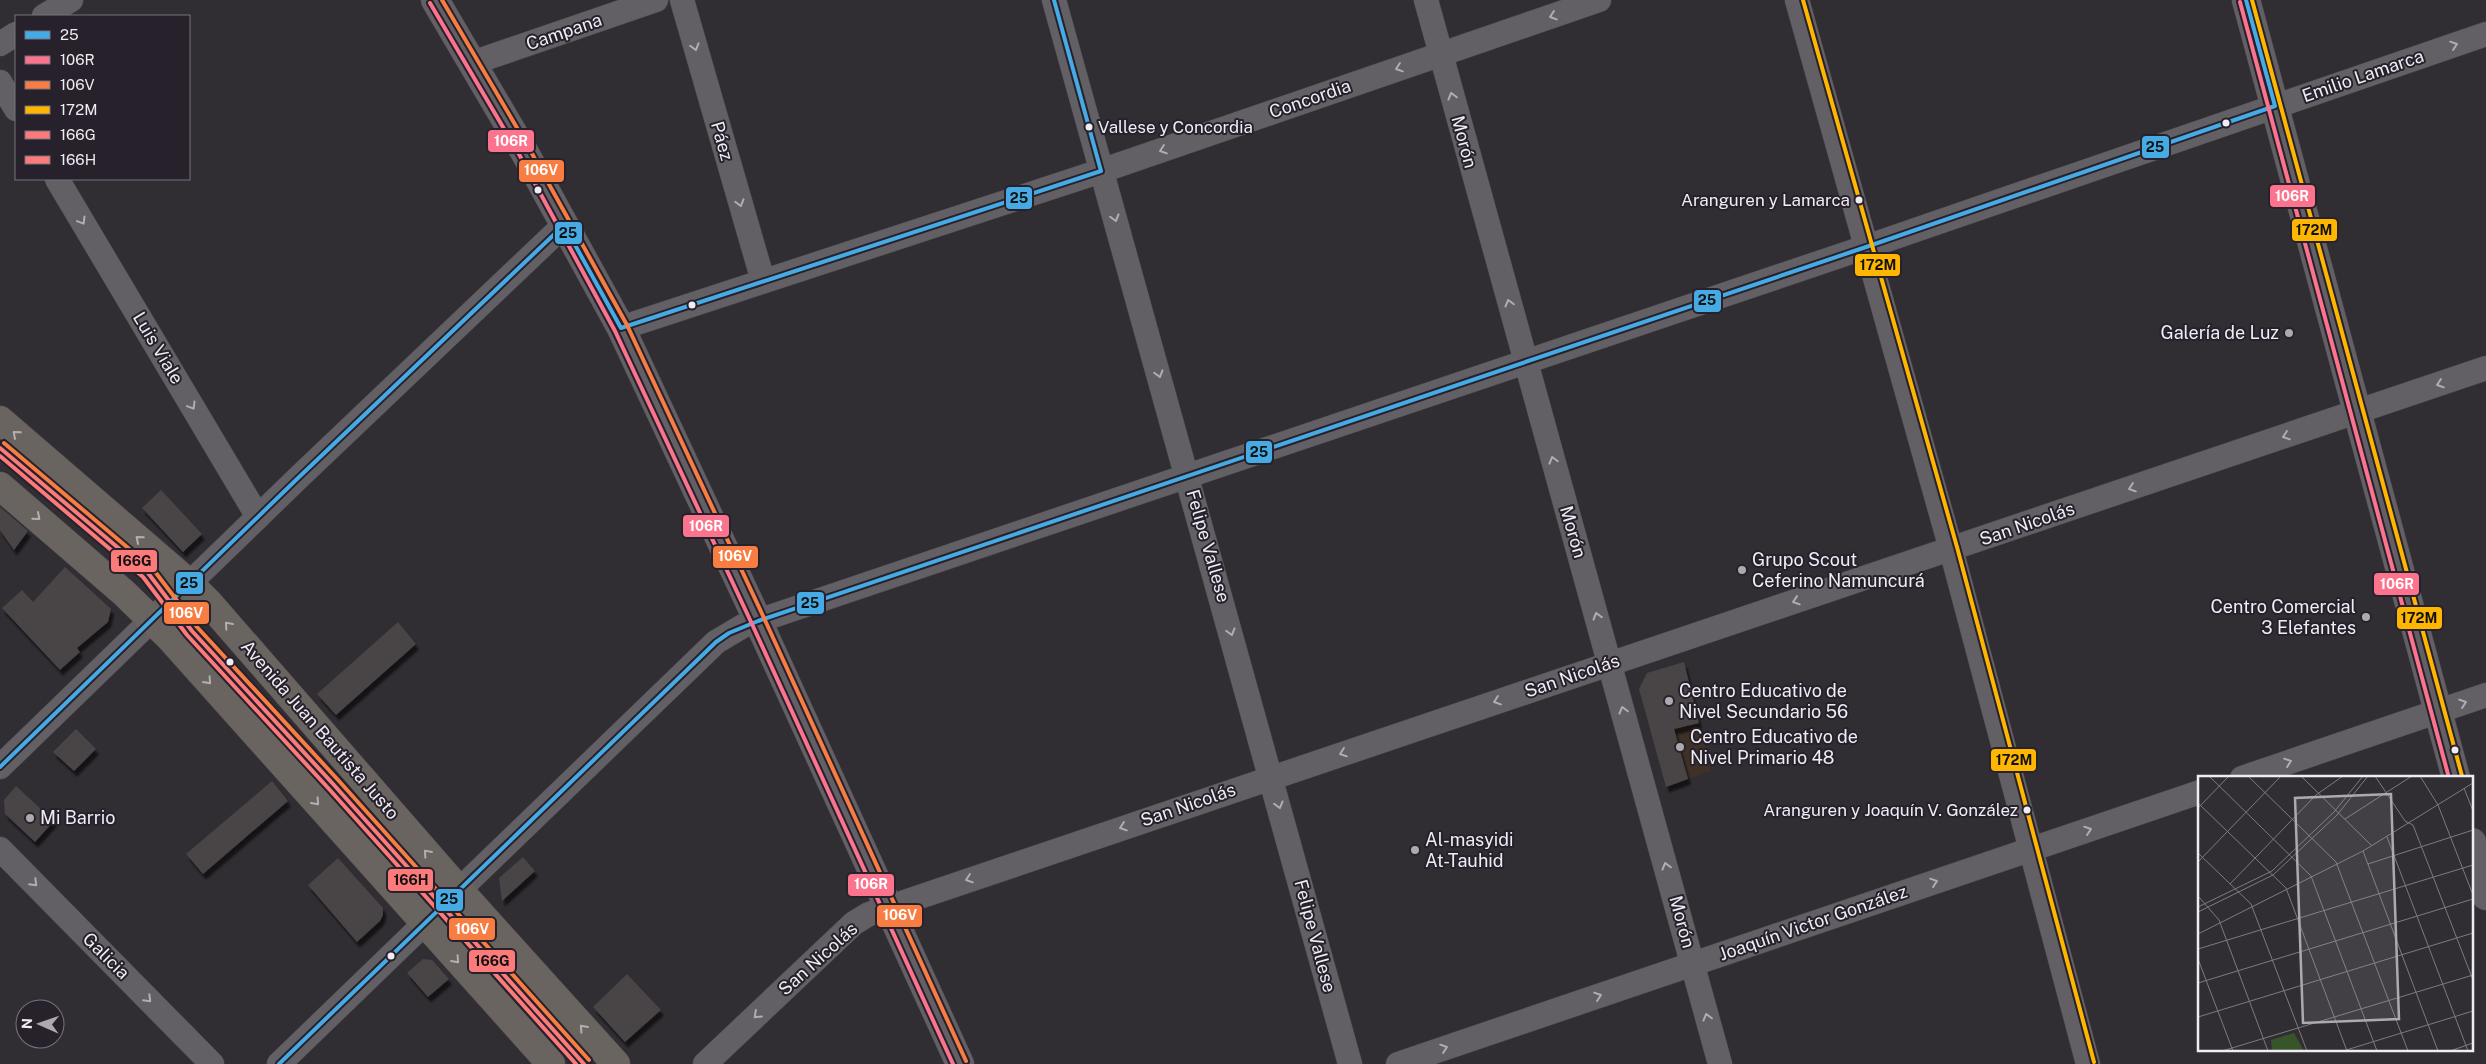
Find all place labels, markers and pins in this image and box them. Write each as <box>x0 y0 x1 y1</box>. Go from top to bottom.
place label: Vallese y Concordia <box>1098 117 1253 137</box>
unlabelled marker <box>2221 118 2231 128</box>
marker: Vallese y Concordia <box>1084 122 1094 132</box>
unlabelled marker <box>533 185 543 195</box>
place label: Aranguren y Lamarca <box>1681 190 1850 210</box>
marker: Aranguren y Lamarca <box>1854 195 1864 205</box>
unlabelled marker <box>687 300 697 310</box>
place label: Galería de Luz <box>2160 322 2279 343</box>
marker: Galería de Luz <box>2283 327 2295 339</box>
place label: Grupo Scout Ceferino Namuncurá <box>1752 549 1925 591</box>
marker: Grupo Scout Ceferino Namuncurá <box>1736 564 1748 576</box>
place label: Centro Comercial 3 Elefantes <box>2210 596 2356 638</box>
marker: Centro Comercial 3 Elefantes <box>2360 611 2372 623</box>
unlabelled marker <box>225 657 235 667</box>
place label: Centro Educativo de Nivel Secundario 56 <box>1679 680 1848 722</box>
marker: Centro Educativo de Nivel Secundario 56 <box>1663 695 1675 707</box>
place label: Centro Educativo de Nivel Primario 48 <box>1690 726 1858 768</box>
marker: Centro Educativo de Nivel Primario 48 <box>1674 741 1686 753</box>
unlabelled marker <box>2450 745 2460 755</box>
place label: Aranguren y Joaquín V. González <box>1763 800 2018 820</box>
marker: Aranguren y Joaquín V. González <box>2022 805 2032 815</box>
place label: Mi Barrio <box>40 807 116 828</box>
marker: Mi Barrio <box>24 812 36 824</box>
place label: Al-masyidi At-Tauhid <box>1425 829 1514 871</box>
marker: Al-masyidi At-Tauhid <box>1409 844 1421 856</box>
unlabelled marker <box>386 951 396 961</box>

